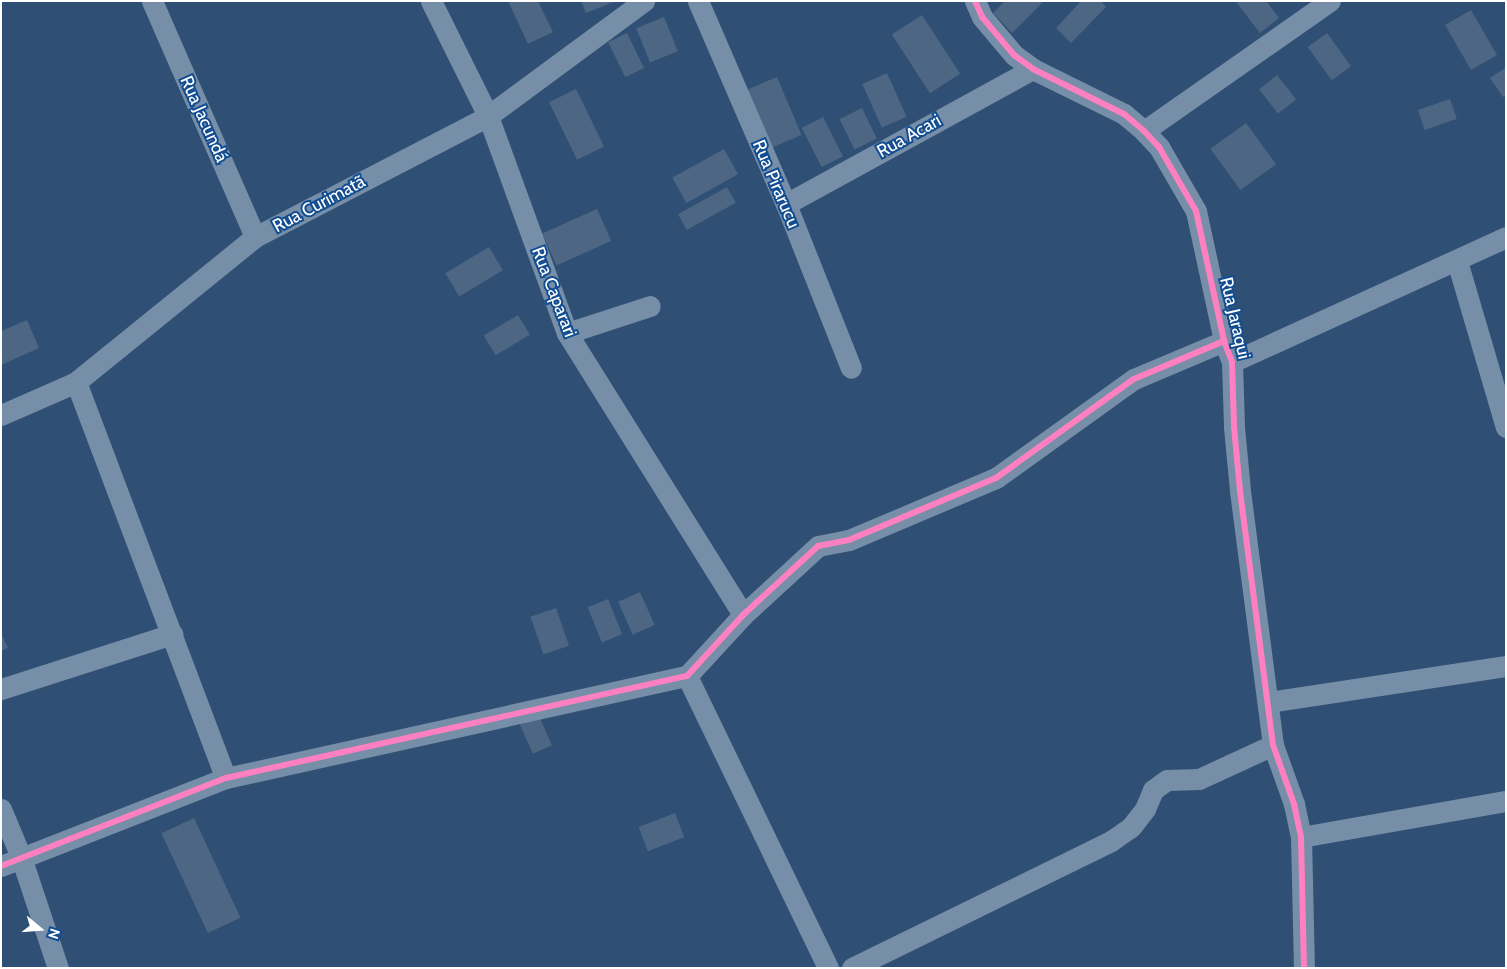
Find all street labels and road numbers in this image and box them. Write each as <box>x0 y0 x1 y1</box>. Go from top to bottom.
street label: Rua Jacundá <box>175 73 233 165</box>
street label: Rua Acari <box>873 110 945 162</box>
street label: Rua Pirarucu <box>748 137 804 231</box>
street label: Rua Curimatã <box>269 171 369 237</box>
street label: Rua Caparari <box>527 244 581 340</box>
street label: Rua Jaraqui <box>1215 275 1255 361</box>

